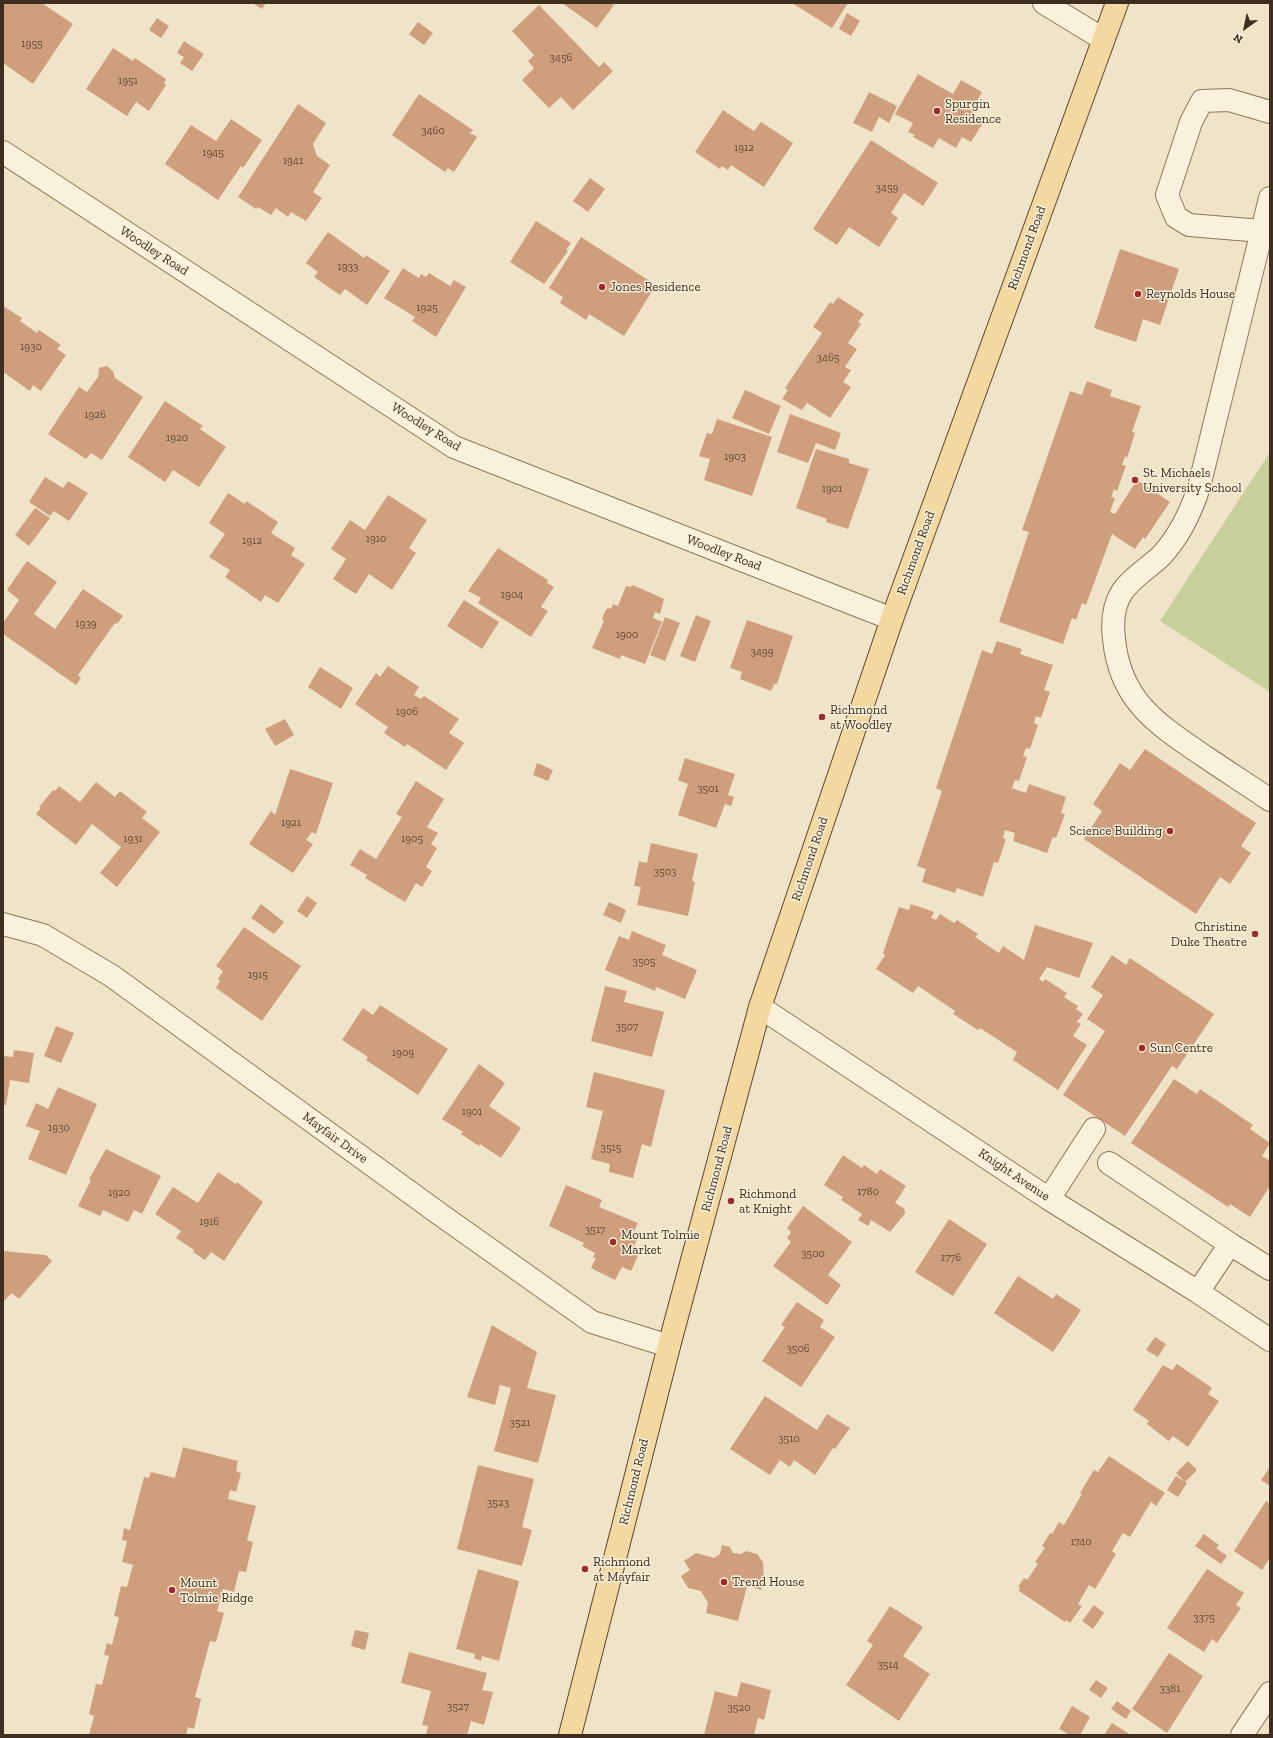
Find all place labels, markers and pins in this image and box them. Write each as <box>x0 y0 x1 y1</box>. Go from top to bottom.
place label: Spurgin Residence <box>945 96 1001 127</box>
marker: Spurgin Residence <box>932 106 942 116</box>
place label: Jones Residence <box>610 279 701 295</box>
marker: Jones Residence <box>597 282 607 292</box>
place label: Reynolds House <box>1146 286 1235 302</box>
marker: Reynolds House <box>1133 289 1143 299</box>
place label: St. Michaels University School <box>1143 465 1242 496</box>
marker: St. Michaels University School <box>1130 475 1140 485</box>
place label: Richmond at Woodley <box>830 702 892 733</box>
marker: Richmond at Woodley <box>817 712 827 722</box>
place label: Science Building <box>1069 823 1162 839</box>
marker: Science Building <box>1165 826 1175 836</box>
place label: Christine Duke Theatre <box>1171 919 1247 950</box>
marker: Christine Duke Theatre <box>1250 929 1260 939</box>
place label: Sun Centre <box>1150 1040 1213 1056</box>
marker: Sun Centre <box>1137 1043 1147 1053</box>
place label: Richmond at Knight <box>739 1186 796 1217</box>
marker: Richmond at Knight <box>726 1196 736 1206</box>
place label: Mount Tolmie Market <box>621 1227 700 1258</box>
marker: Mount Tolmie Market <box>608 1237 618 1247</box>
place label: Richmond at Mayfair <box>593 1554 651 1585</box>
marker: Richmond at Mayfair <box>580 1564 590 1574</box>
place label: Trend House <box>732 1574 804 1590</box>
place label: Mount Tolmie Ridge <box>180 1575 253 1606</box>
marker: Trend House <box>719 1577 729 1587</box>
marker: Mount Tolmie Ridge <box>167 1585 177 1595</box>

